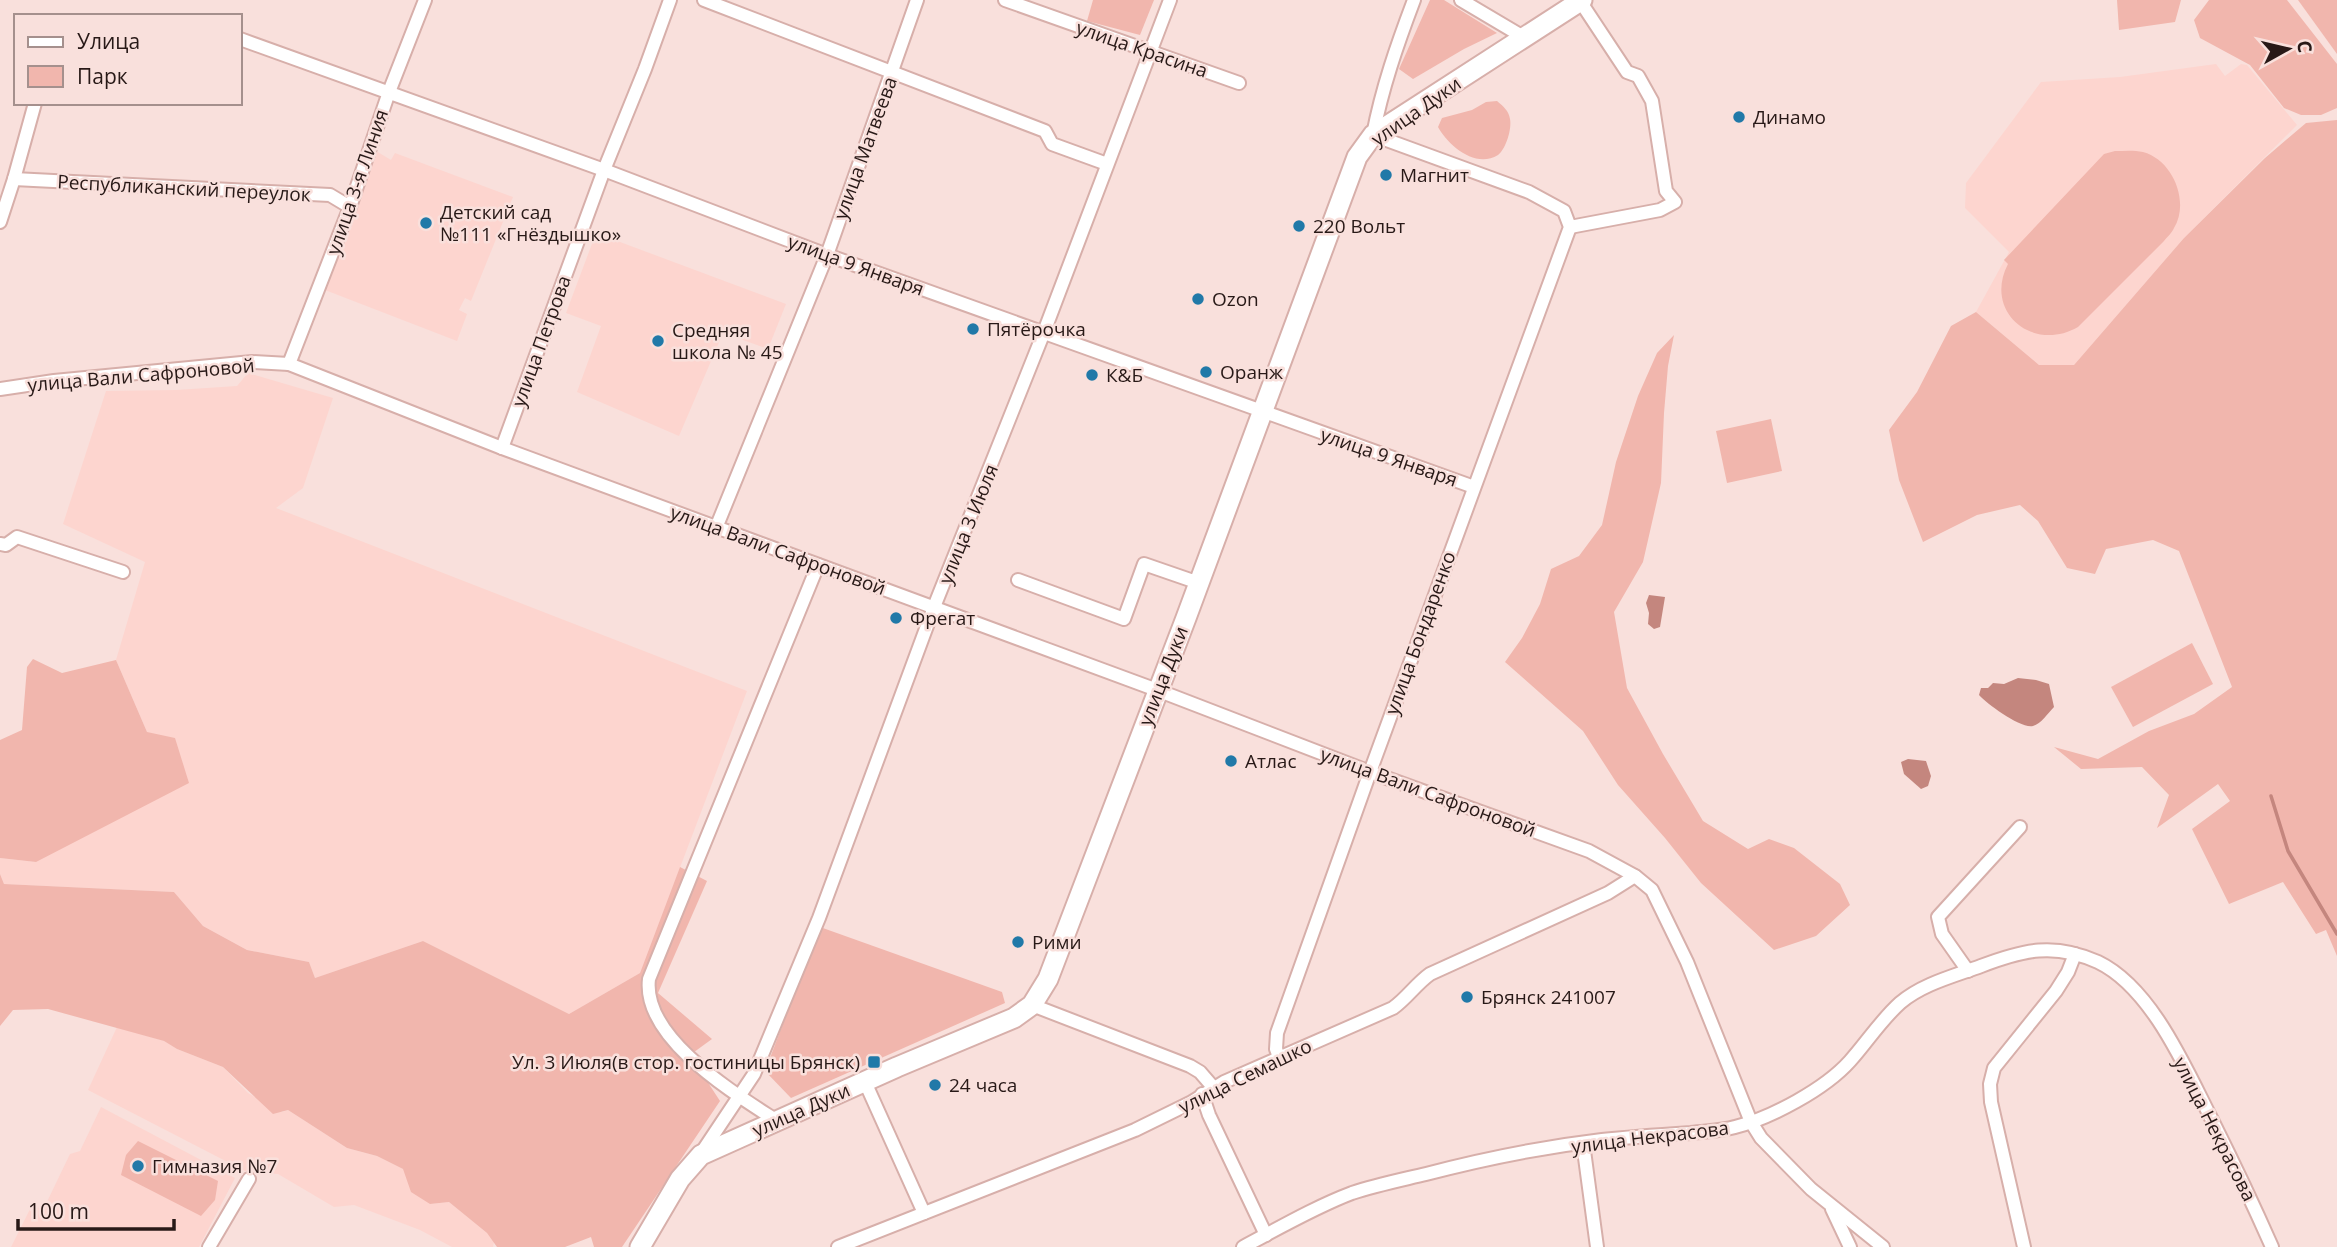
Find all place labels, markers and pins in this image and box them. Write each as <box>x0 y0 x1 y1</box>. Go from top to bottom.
place label: Динамо <box>1753 104 1826 130</box>
marker: Динамо <box>1731 109 1747 125</box>
place label: Магнит <box>1400 162 1469 188</box>
marker: Магнит <box>1378 167 1394 183</box>
place label: Детский сад №111 «Гнёздышко» <box>440 199 621 247</box>
place label: 220 Вольт <box>1313 213 1405 239</box>
marker: Детский сад №111 «Гнёздышко» <box>418 215 434 231</box>
marker: 220 Вольт <box>1291 218 1307 234</box>
place label: Ozon <box>1212 286 1259 312</box>
marker: Ozon <box>1190 291 1206 307</box>
place label: Пятёрочка <box>987 316 1086 342</box>
place label: Средняя школа № 45 <box>672 317 783 365</box>
marker: Пятёрочка <box>965 321 981 337</box>
marker: Средняя школа № 45 <box>650 333 666 349</box>
place label: Оранж <box>1220 359 1283 385</box>
place label: К&Б <box>1106 362 1143 388</box>
marker: Оранж <box>1198 364 1214 380</box>
marker: К&Б <box>1084 367 1100 383</box>
place label: Фрегат <box>910 605 975 631</box>
marker: Фрегат <box>888 610 904 626</box>
place label: Атлас <box>1245 748 1297 774</box>
marker: Атлас <box>1223 753 1239 769</box>
place label: Рими <box>1032 929 1082 955</box>
marker: Рими <box>1010 934 1026 950</box>
place label: Брянск 241007 <box>1481 984 1616 1010</box>
marker: Брянск 241007 <box>1459 989 1475 1005</box>
place label: Ул. 3 Июля(в стор. гостиницы Брянск) <box>512 1049 860 1075</box>
marker: Ул. 3 Июля(в стор. гостиницы Брянск) <box>866 1054 882 1070</box>
place label: 24 часа <box>949 1072 1017 1098</box>
marker: 24 часа <box>927 1077 943 1093</box>
place label: Гимназия №7 <box>152 1153 277 1179</box>
marker: Гимназия №7 <box>130 1158 146 1174</box>

